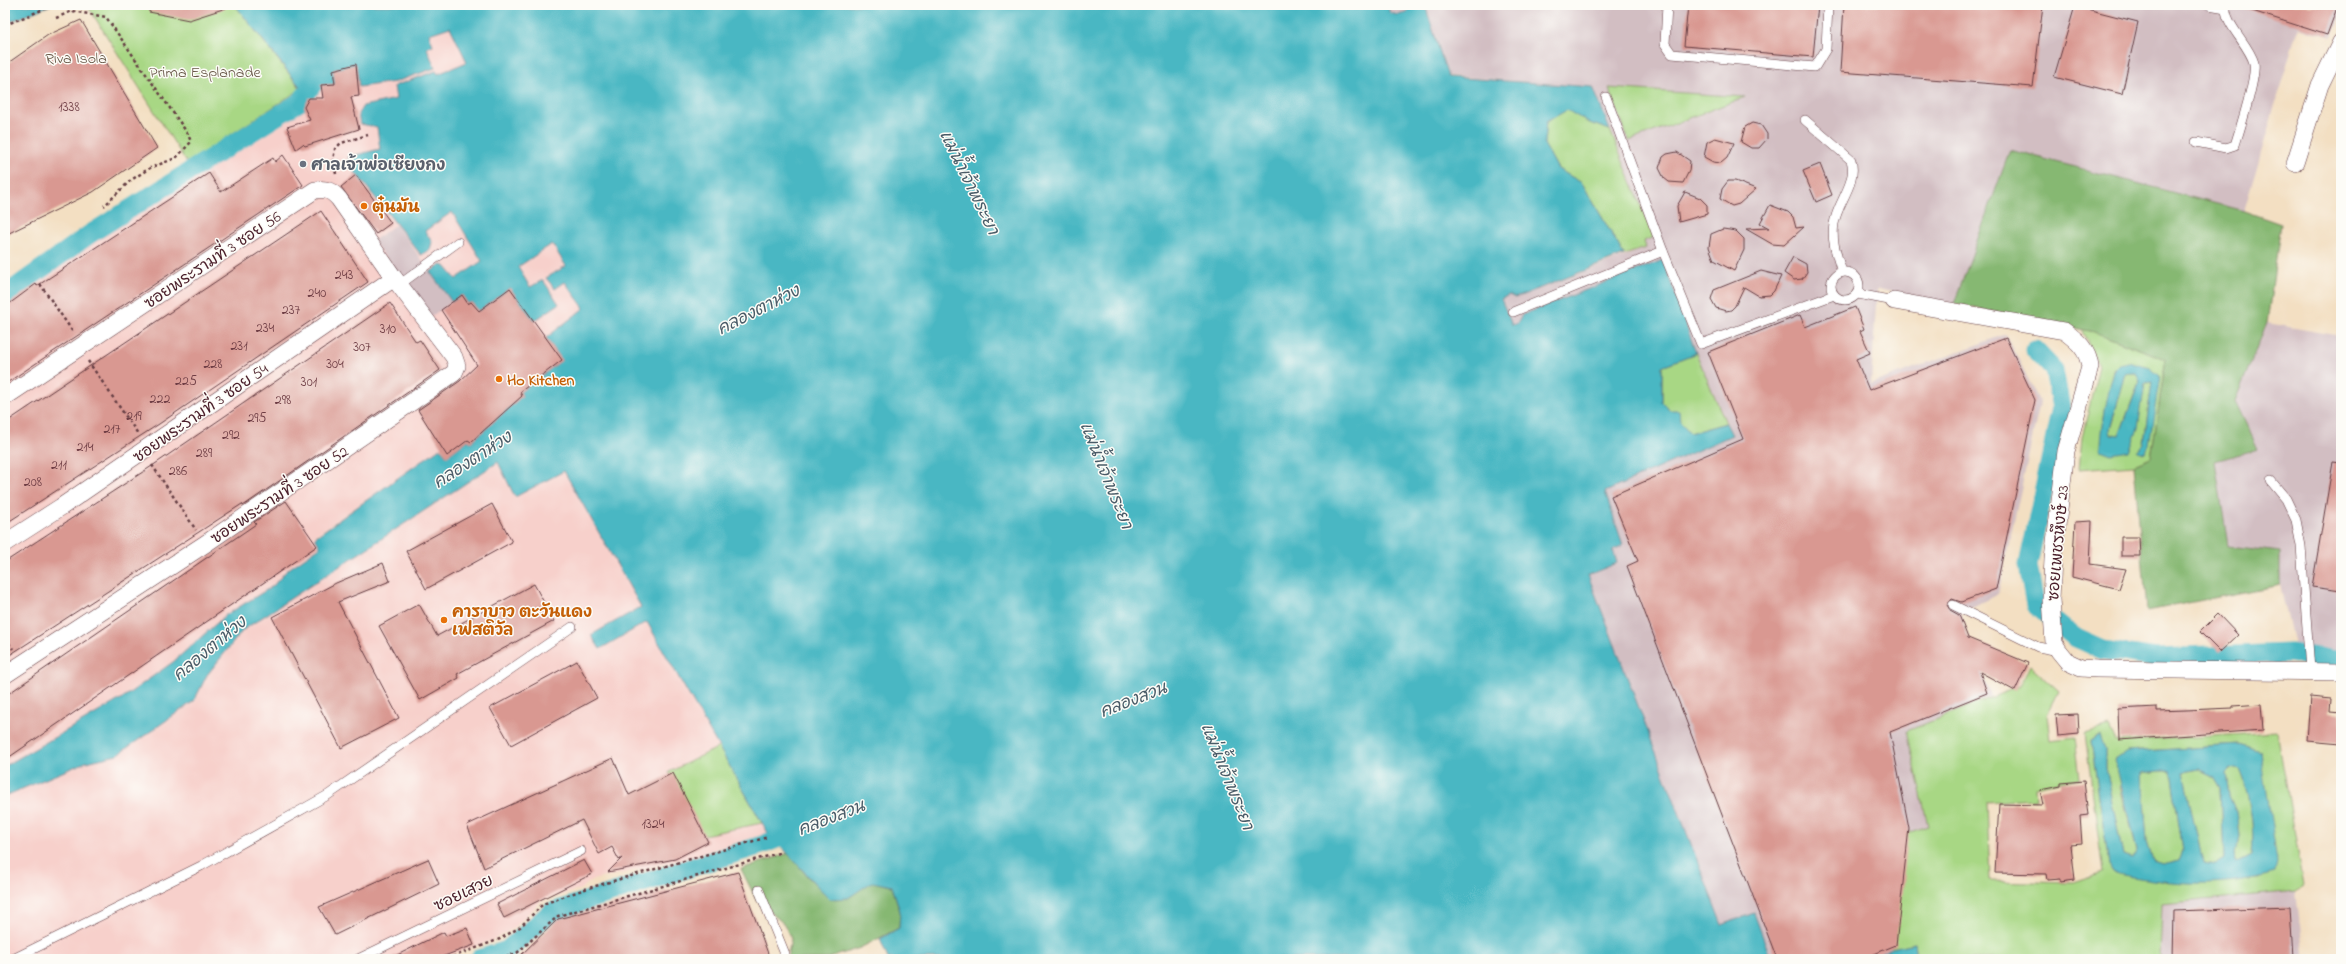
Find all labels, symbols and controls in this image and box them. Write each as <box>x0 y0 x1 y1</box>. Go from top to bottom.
park label: Riva Isola <box>45 47 107 71</box>
park label: Prima Esplanade <box>149 61 261 85</box>
house number: 1338 <box>58 97 80 118</box>
water label: แม่น้ำเจ้าพระยา <box>933 124 1010 240</box>
place label: ศาลเจ้าพ่อเซียงกง <box>311 153 445 178</box>
marker: ศาลเจ้าพ่อเซียงกง <box>298 159 308 169</box>
place label: ตุ๋นมัน <box>372 195 420 220</box>
marker: ตุ๋นมัน <box>359 201 369 211</box>
street label: ซอยพระรามที่ 3 ซอย 56 <box>137 202 287 316</box>
house number: 243 <box>335 265 353 286</box>
water label: คลองตาห่วง <box>713 278 805 342</box>
house number: 240 <box>308 283 326 304</box>
house number: 237 <box>282 300 300 321</box>
house number: 234 <box>256 318 274 339</box>
house number: 310 <box>380 319 396 340</box>
house number: 231 <box>230 336 248 357</box>
house number: 307 <box>353 337 371 358</box>
street label: ซอยพระรามที่ 3 ซอย 54 <box>126 353 274 469</box>
house number: 228 <box>203 354 223 375</box>
house number: 304 <box>326 354 344 375</box>
place label: Ho Kitchen <box>507 369 575 393</box>
house number: 225 <box>175 371 197 392</box>
house number: 301 <box>301 372 318 393</box>
marker: Ho Kitchen <box>494 374 504 384</box>
house number: 222 <box>150 389 170 410</box>
house number: 298 <box>275 390 291 411</box>
house number: 219 <box>126 406 143 427</box>
house number: 295 <box>247 408 267 429</box>
water label: แม่น้ำเจ้าพระยา <box>1073 417 1144 534</box>
house number: 217 <box>103 419 121 440</box>
house number: 292 <box>222 425 240 446</box>
water label: คลองตาห่วง <box>428 425 518 495</box>
street label: ซอยพระรามที่ 3 ซอย 52 <box>204 436 354 551</box>
house number: 214 <box>76 437 94 458</box>
house number: 289 <box>196 443 213 464</box>
house number: 211 <box>51 455 67 476</box>
house number: 286 <box>169 461 187 482</box>
house number: 208 <box>24 472 42 493</box>
street label: ซอยเพชรหึงษ์ 23 <box>2041 484 2076 602</box>
place label: คาราบาว ตะวันแดง เฟสติวัล <box>452 601 592 643</box>
water label: คลองตาห่วง <box>168 610 253 687</box>
marker: คาราบาว ตะวันแดง เฟสติวัล <box>439 615 449 625</box>
water label: คลองสวน <box>1096 676 1172 725</box>
water label: แม่น้ำเจ้าพระยา <box>1194 718 1265 835</box>
water label: คลองสวน <box>794 794 870 843</box>
house number: 1324 <box>642 814 665 835</box>
street label: ซอยเสวย <box>430 869 498 919</box>

